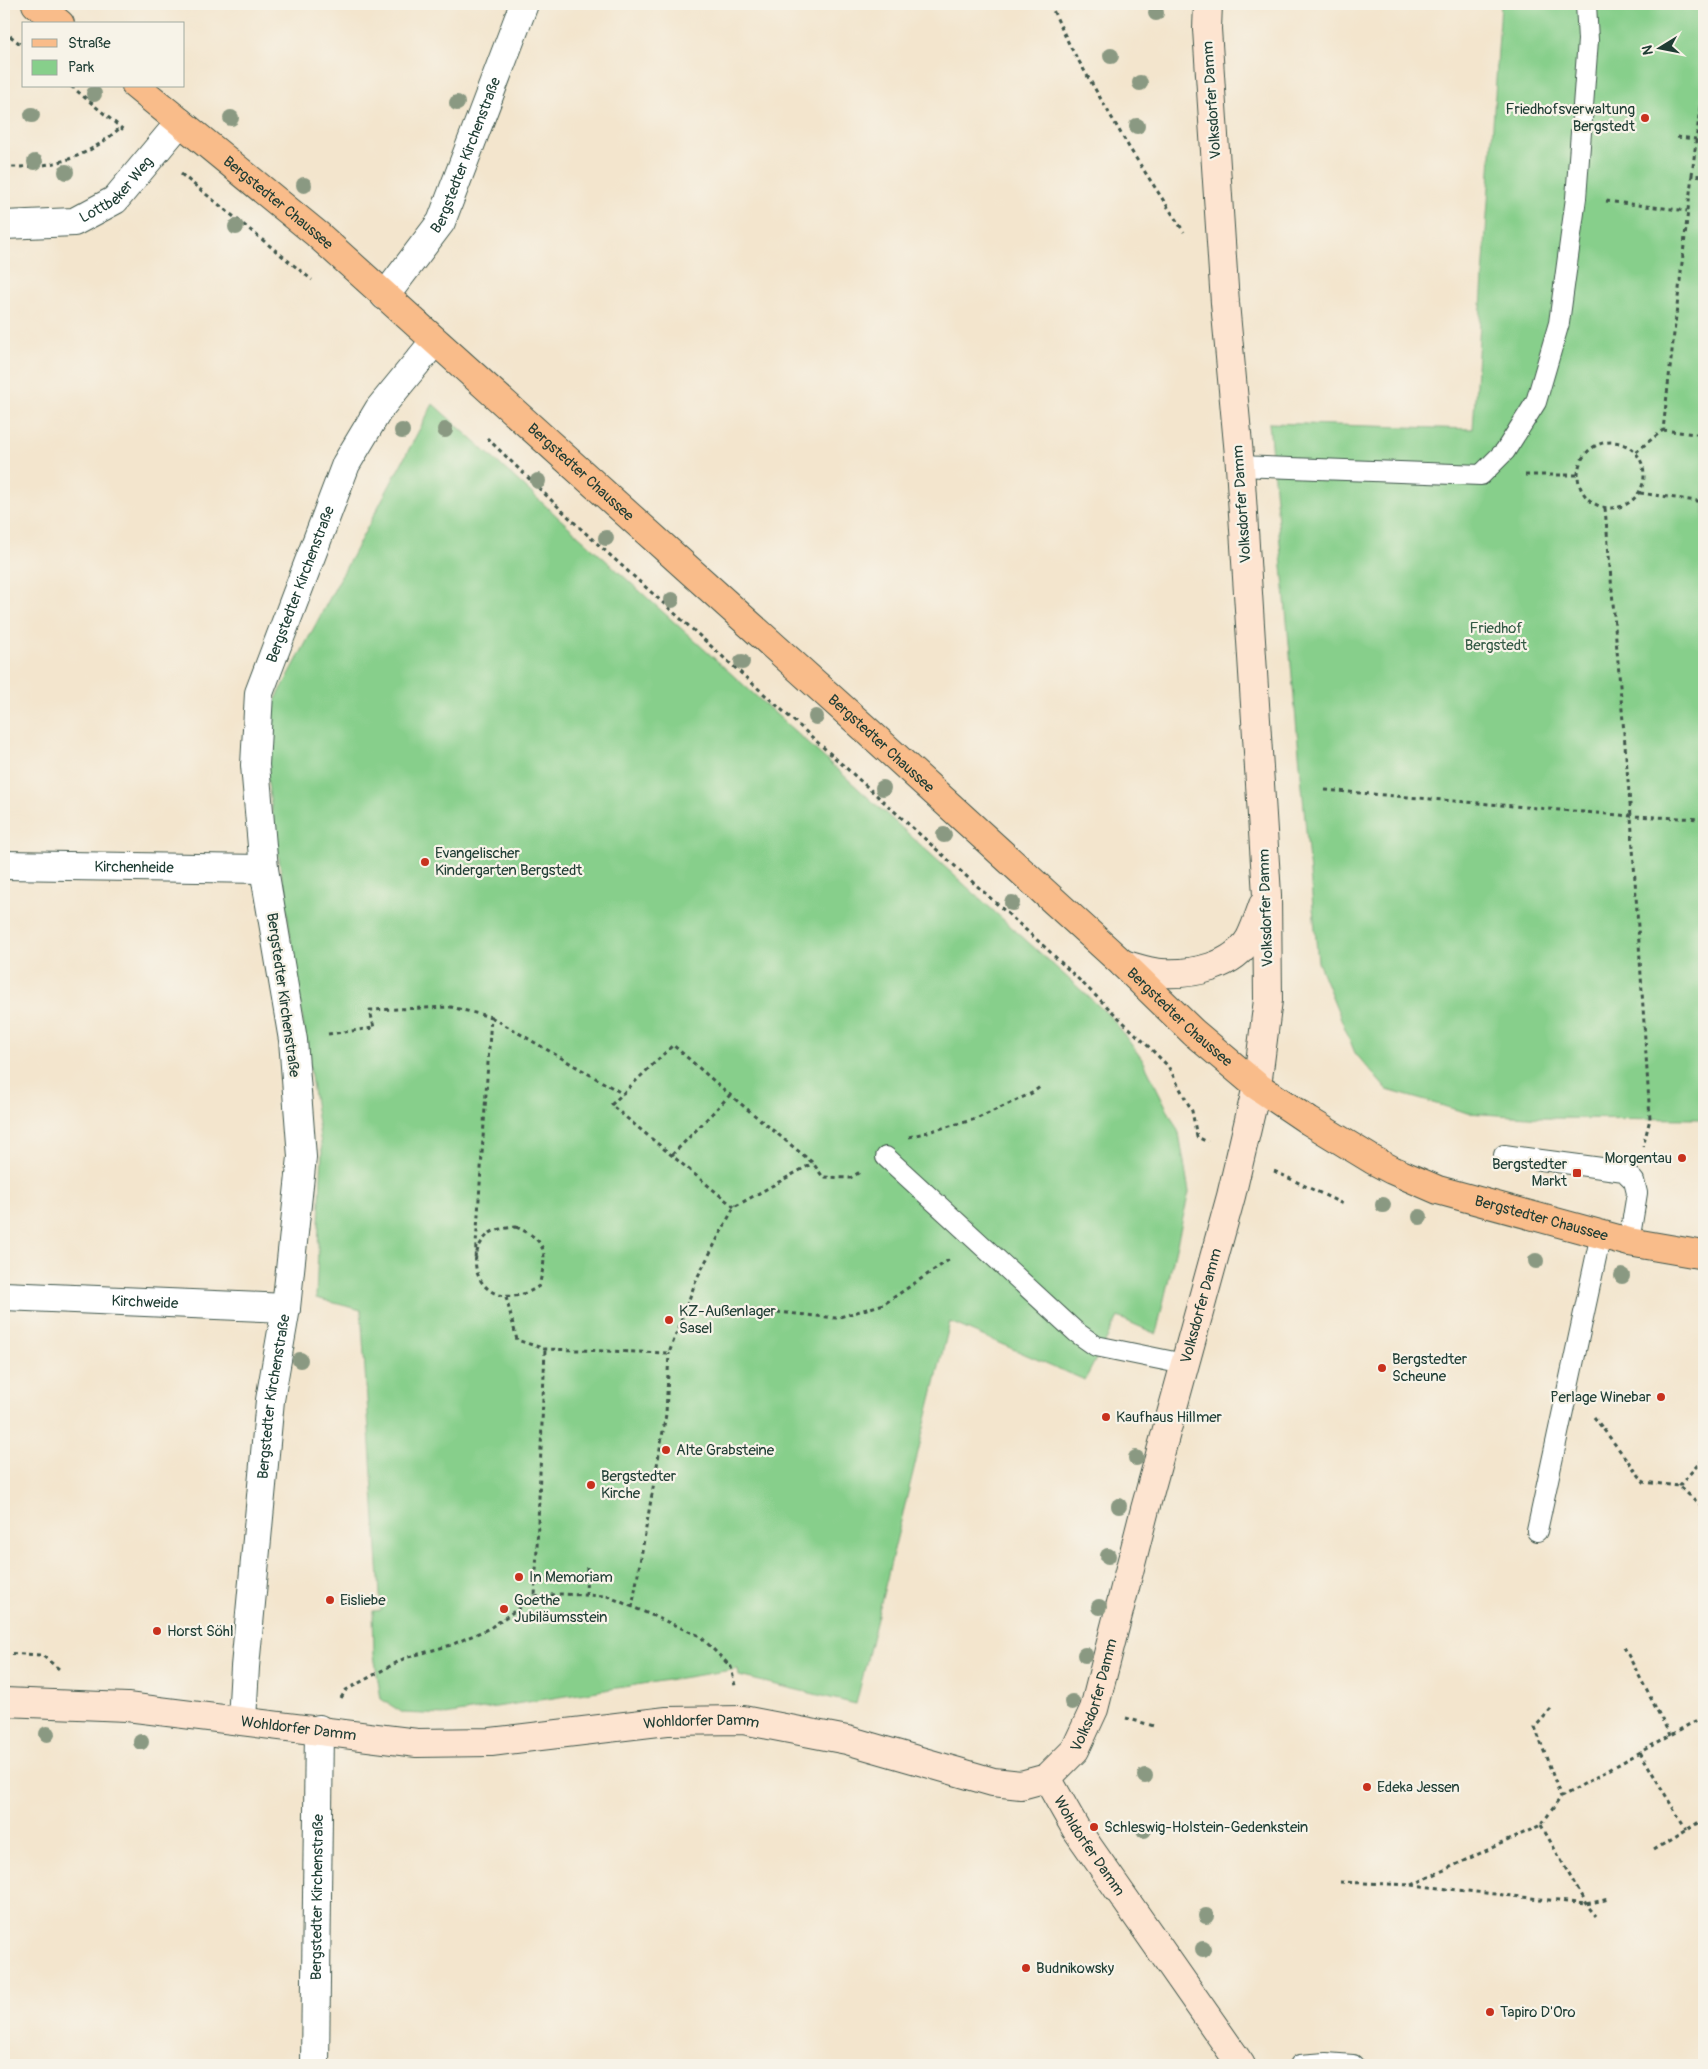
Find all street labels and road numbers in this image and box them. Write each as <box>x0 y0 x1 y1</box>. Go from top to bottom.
street label: Volksdorfer Damm <box>1198 40 1226 160</box>
street label: Bergstedter Kirchenstraße <box>426 74 505 237</box>
street label: Lottbeker Weg <box>76 152 157 227</box>
street label: Bergstedter Chaussee <box>219 152 338 254</box>
street label: Bergstedter Chaussee <box>523 419 638 525</box>
street label: Volksdorfer Damm <box>1228 444 1256 564</box>
street label: Bergstedter Kirchenstraße <box>262 503 339 665</box>
street label: Bergstedter Chaussee <box>824 690 939 797</box>
street label: Volksdorfer Damm <box>1254 849 1278 967</box>
street label: Kirchenheide <box>94 857 174 877</box>
street label: Bergstedter Kirchenstraße <box>262 911 304 1079</box>
street label: Bergstedter Chaussee <box>1123 964 1237 1071</box>
street label: Bergstedter Chaussee <box>1473 1191 1611 1245</box>
street label: Volksdorfer Damm <box>1176 1246 1226 1365</box>
street label: Kirchweide <box>111 1291 179 1313</box>
street label: Bergstedter Kirchenstraße <box>253 1312 294 1480</box>
street label: Volksdorfer Damm <box>1066 1636 1121 1755</box>
street label: Wohldorfer Damm <box>642 1710 761 1733</box>
street label: Wohldorfer Damm <box>240 1712 357 1745</box>
street label: Wohldorfer Damm <box>1050 1792 1129 1900</box>
street label: Bergstedter Kirchenstraße <box>307 1813 327 1980</box>

